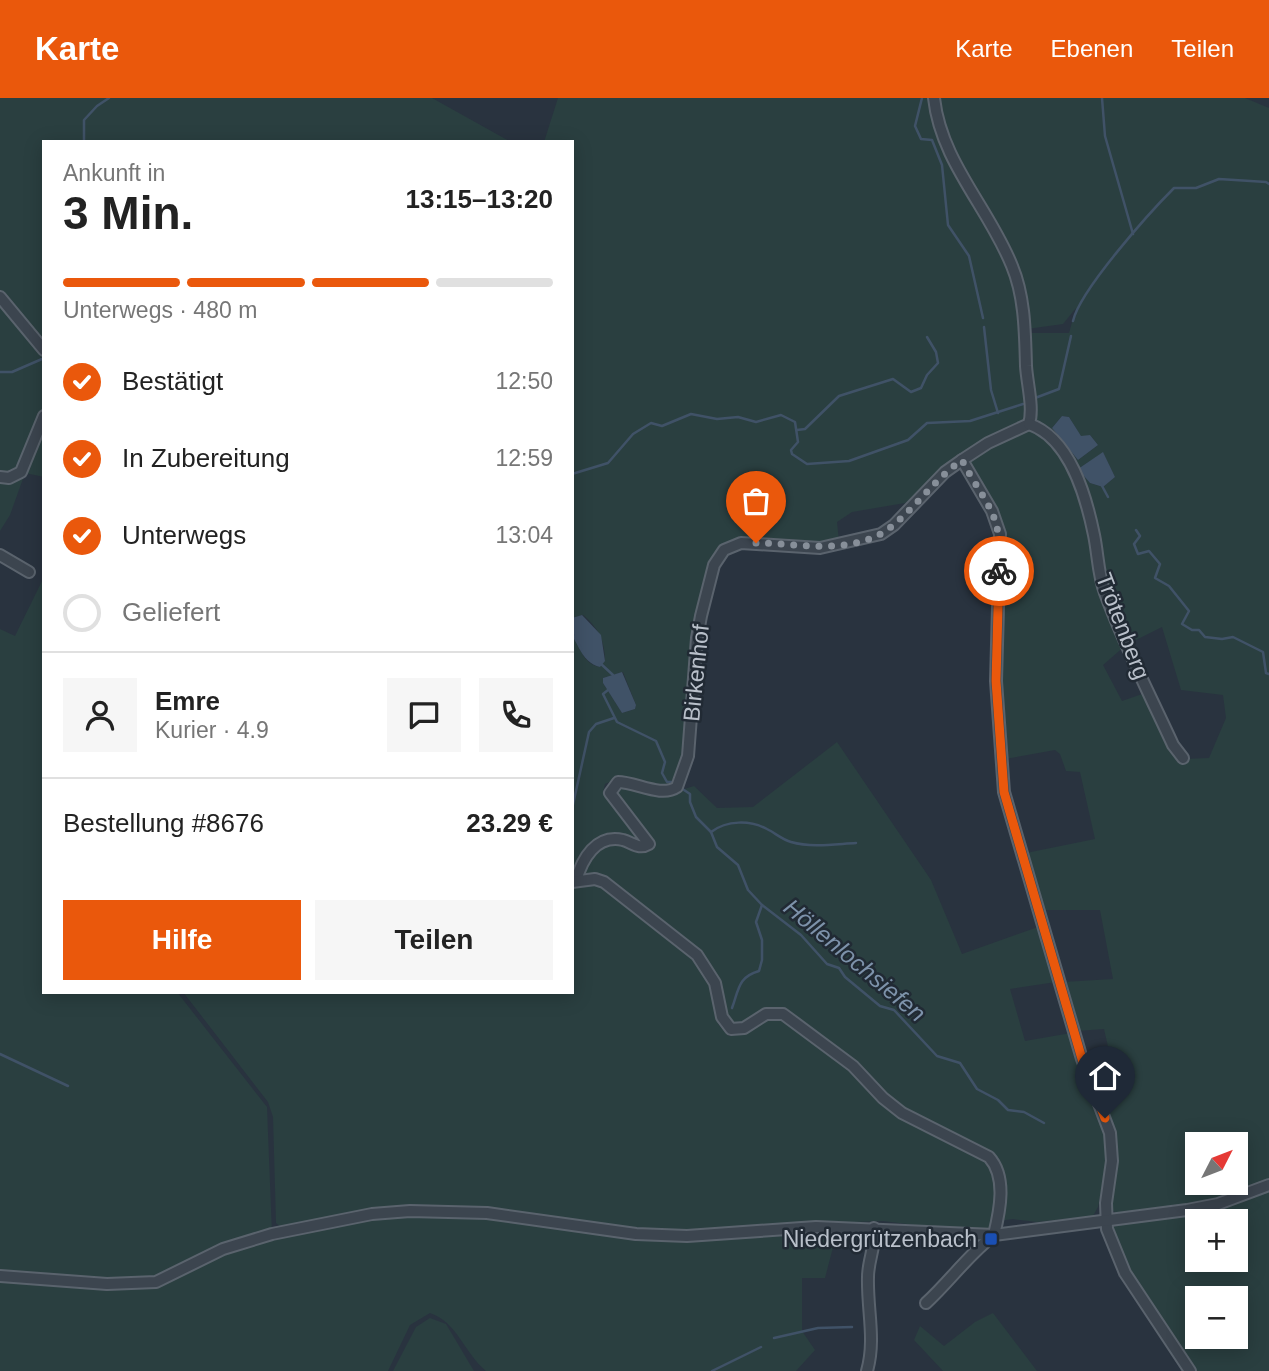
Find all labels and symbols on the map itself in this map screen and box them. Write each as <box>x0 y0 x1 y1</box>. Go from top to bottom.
pin <box>726 471 786 543</box>
courier <box>964 536 1034 606</box>
street label: Trötenberg <box>1091 569 1155 683</box>
street label: Birkenhof <box>678 623 714 723</box>
water label: Höllenlochsiefen <box>779 893 931 1027</box>
pin <box>1075 1046 1135 1118</box>
north arrow <box>1185 1132 1248 1195</box>
place label: Niedergrützenbach <box>783 1226 977 1252</box>
marker: Niedergrützenbach <box>983 1231 999 1247</box>

